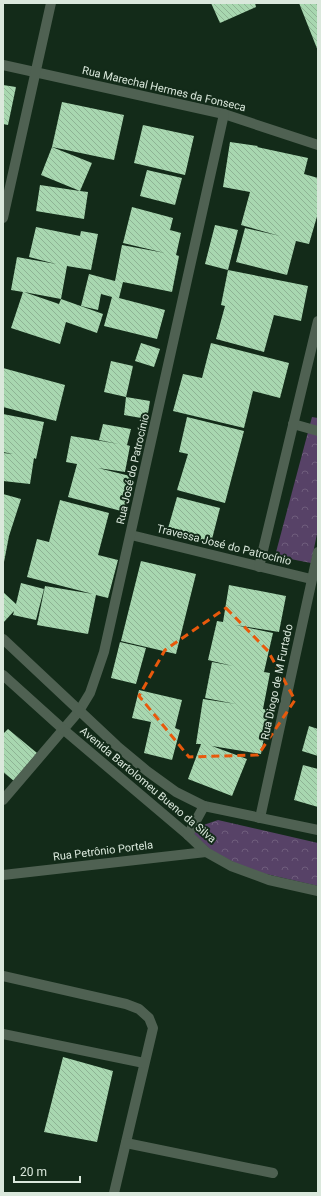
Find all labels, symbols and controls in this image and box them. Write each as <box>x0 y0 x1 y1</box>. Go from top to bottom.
street label: Rua Marechal Hermes da Fonseca <box>81 64 247 114</box>
street label: Rua José do Patrocínio <box>114 412 152 526</box>
street label: Travessa José do Patrocínio <box>155 522 293 568</box>
street label: Rua Diogo de M Furtado <box>258 623 296 741</box>
street label: Avenida Bartolomeu Bueno da Silva <box>77 724 219 846</box>
street label: Rua Petrônio Portela <box>52 838 154 864</box>
scale bar <box>14 1158 80 1184</box>
text: 20 m <box>20 1165 47 1179</box>

